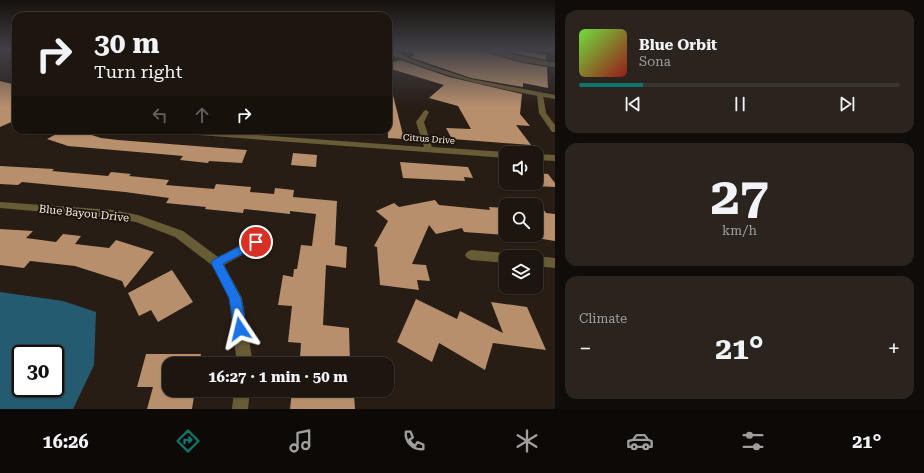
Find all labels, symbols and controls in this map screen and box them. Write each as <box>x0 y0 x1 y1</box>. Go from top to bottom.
text: 30 m <box>94 27 159 60</box>
icon: right <box>28 28 80 80</box>
text: Blue Orbit <box>639 36 717 54</box>
text: Sona <box>639 54 671 69</box>
text: Turn right <box>94 61 182 82</box>
icon: previous <box>622 93 644 115</box>
icon: pause <box>729 93 751 115</box>
icon: next <box>836 93 858 115</box>
icon: left <box>149 104 171 126</box>
icon: ahead <box>191 104 213 126</box>
icon: right <box>233 104 255 126</box>
street label: Citrus Drive <box>403 132 455 146</box>
map controls <box>499 146 543 294</box>
button: sound <box>499 146 543 190</box>
text: 27 <box>710 166 769 227</box>
button: search <box>499 198 543 242</box>
street label: Blue Bayou Drive <box>38 202 130 225</box>
text: km/h <box>722 223 757 238</box>
pin <box>239 225 273 259</box>
icon: arrive <box>245 231 267 253</box>
button: layers <box>499 250 543 294</box>
position arrow <box>219 308 261 350</box>
text: Climate <box>579 311 627 326</box>
text: 21° <box>715 331 764 366</box>
text: − <box>579 336 591 361</box>
text: + <box>888 336 900 361</box>
speed limit sign: 30 <box>12 345 64 397</box>
text: 16:27 · 1 min · 50 m <box>208 368 348 386</box>
icon: directions <box>174 427 202 455</box>
icon: music <box>287 427 315 455</box>
icon: phone <box>400 427 428 455</box>
icon: climate <box>513 427 541 455</box>
icon: car <box>626 427 654 455</box>
icon: filters <box>739 427 767 455</box>
text: 16:26 <box>43 431 89 452</box>
text: 21° <box>852 431 881 452</box>

